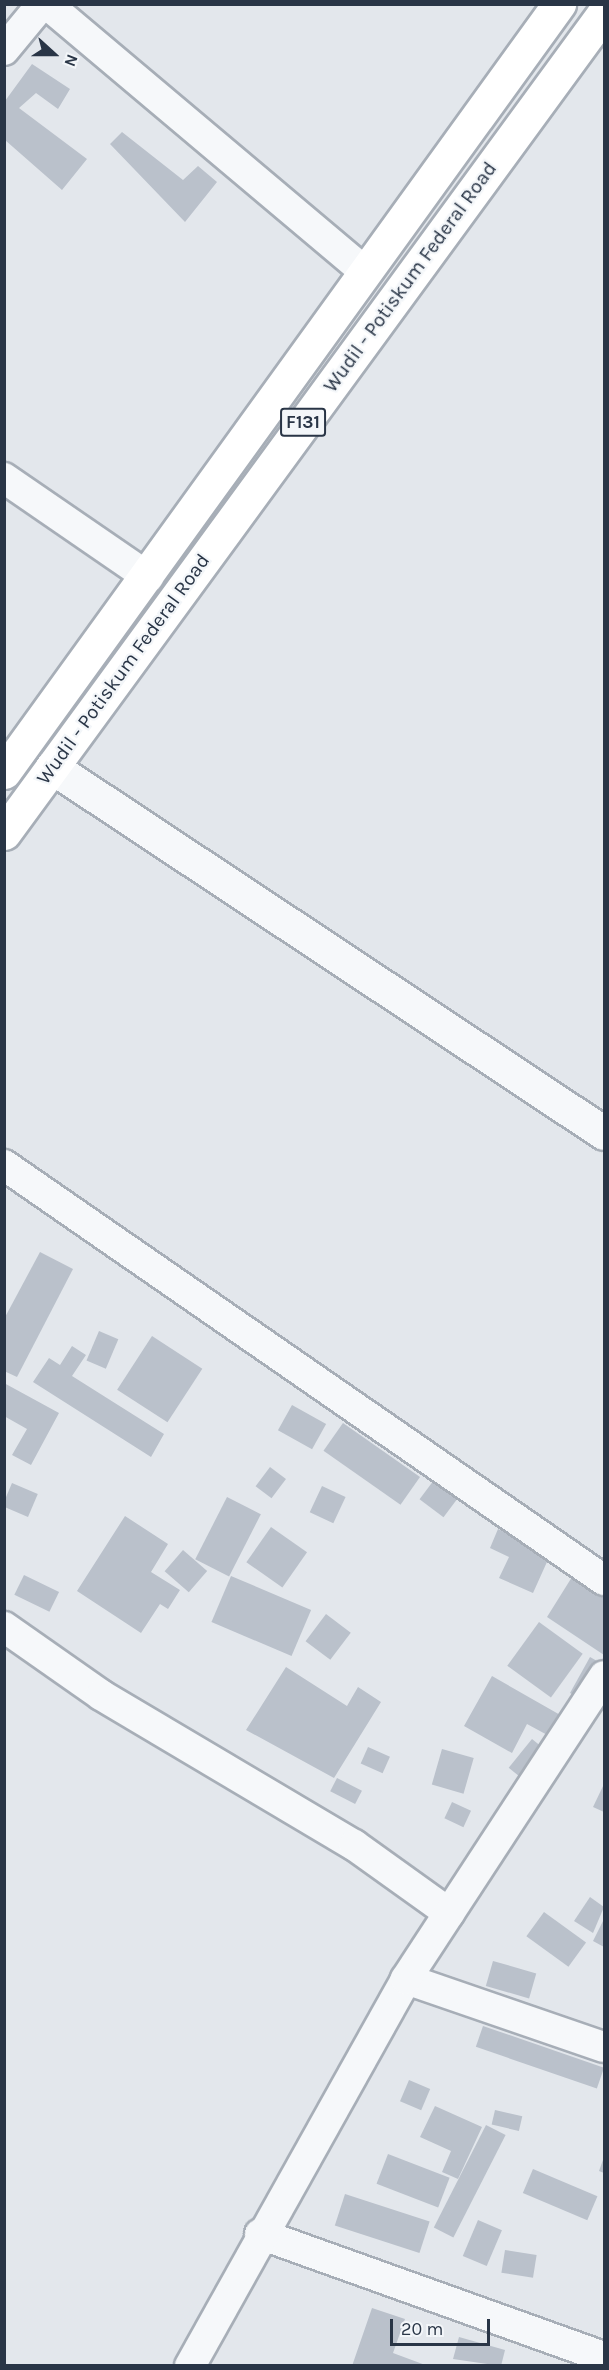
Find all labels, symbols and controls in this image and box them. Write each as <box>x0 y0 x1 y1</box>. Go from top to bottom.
north arrow <box>24 24 84 84</box>
text: N <box>60 52 82 69</box>
street label: Wudil - Potiskum Federal Road <box>318 157 502 397</box>
road number: F131 <box>279 407 327 437</box>
street label: Wudil - Potiskum Federal Road <box>31 549 215 789</box>
scale bar <box>393 2307 494 2345</box>
text: 20 m <box>401 2318 443 2340</box>

